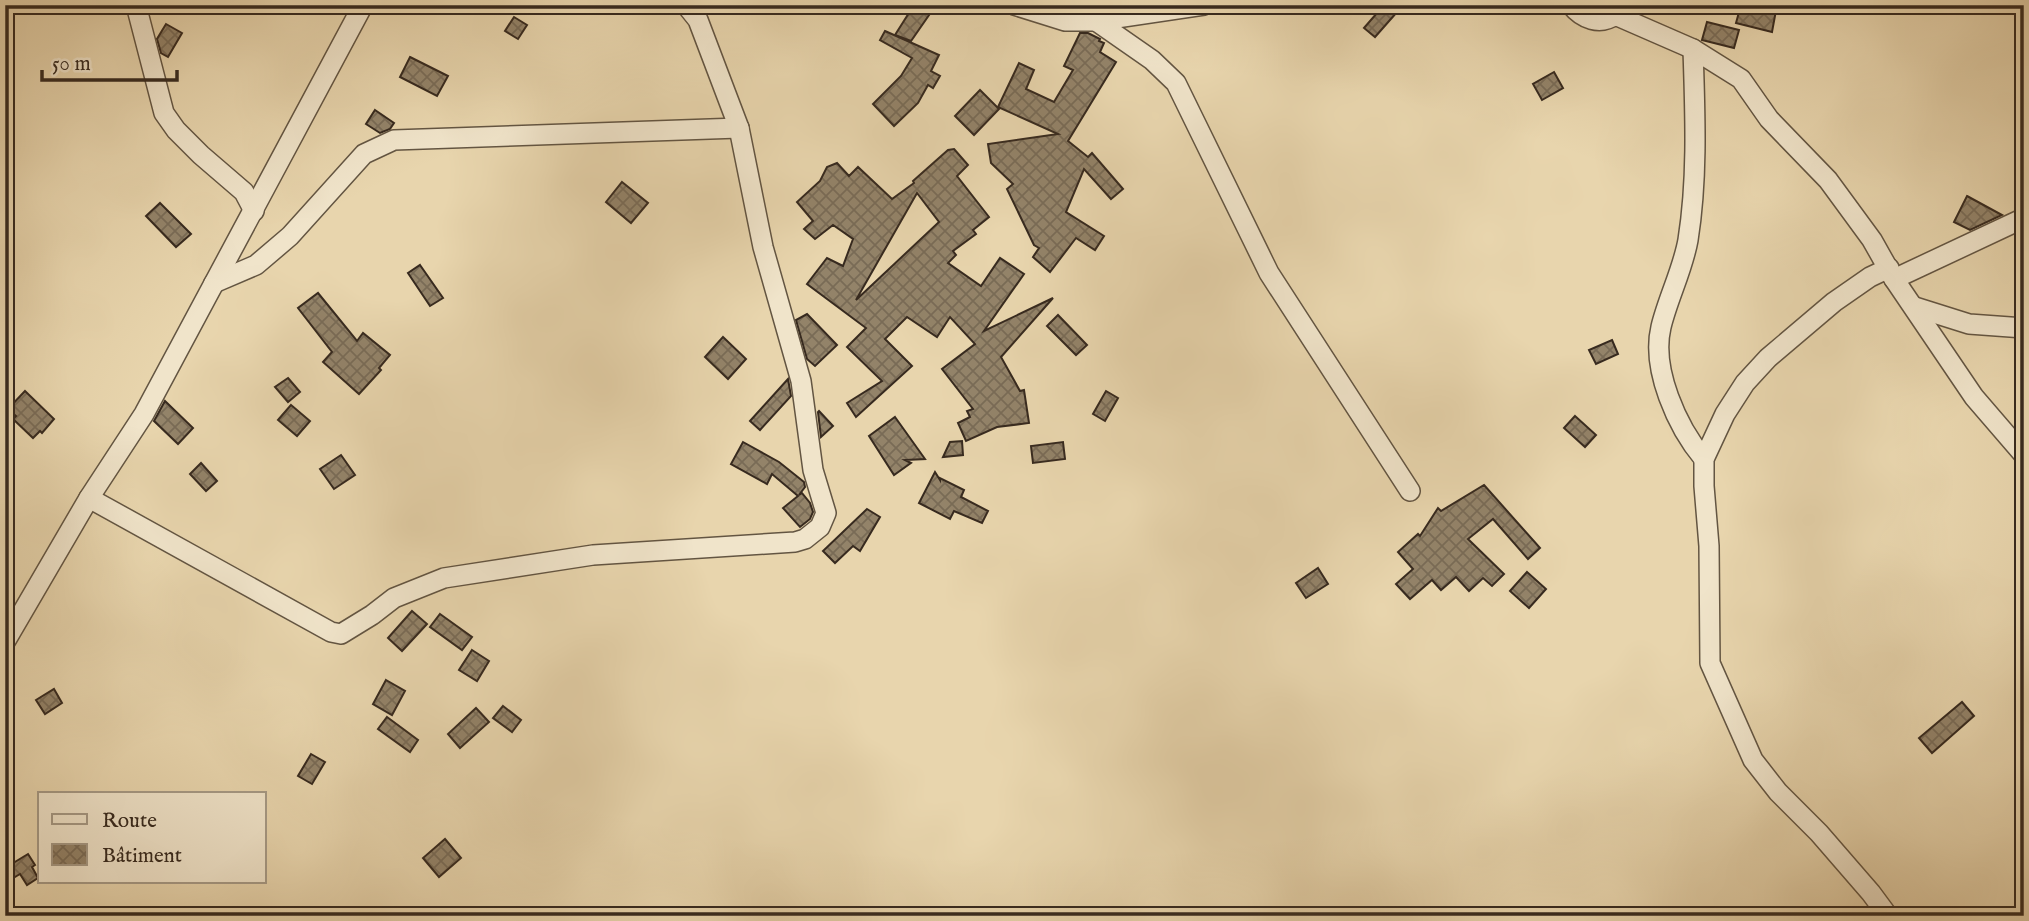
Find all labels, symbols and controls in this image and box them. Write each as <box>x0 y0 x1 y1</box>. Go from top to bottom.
scale bar <box>42 38 177 82</box>
text: 50 m <box>52 51 91 78</box>
legend <box>38 792 266 883</box>
text: Route <box>102 808 157 835</box>
text: Bâtiment <box>102 843 182 870</box>

